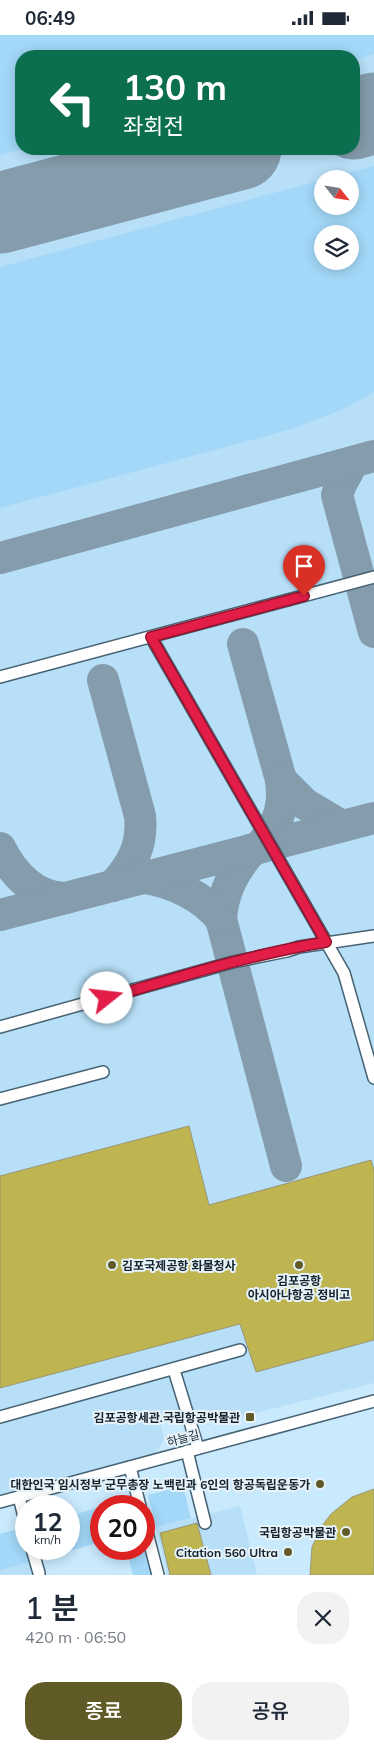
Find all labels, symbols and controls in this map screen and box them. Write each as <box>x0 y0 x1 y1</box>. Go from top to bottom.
text: 06:49 <box>25 6 75 30</box>
text: 130 m <box>123 65 227 109</box>
icon: left <box>40 70 105 135</box>
text: 좌회전 <box>123 112 184 140</box>
north arrow <box>314 170 359 215</box>
map controls <box>314 170 359 270</box>
button: layers <box>314 225 359 270</box>
pin <box>283 545 325 596</box>
icon: arrive <box>290 552 318 580</box>
position arrow <box>80 971 132 1023</box>
place label: 김포국제공항 화물청사 <box>122 1258 236 1273</box>
marker: 김포국제공항 화물청사 <box>106 1259 118 1271</box>
marker: 김포공항 아시아나항공 정비고 <box>293 1259 305 1271</box>
place label: 김포공항 아시아나항공 정비고 <box>248 1273 350 1302</box>
place label: 김포공항세관.국립항공박물관 <box>94 1410 240 1425</box>
marker: 김포공항세관.국립항공박물관 <box>244 1411 256 1423</box>
street label: 하늘길 <box>165 1426 201 1450</box>
place label: 대한인국 임시정부 군무총장 노백린과 6인의 항공독립운동가 <box>10 1477 310 1492</box>
marker: 대한인국 임시정부 군무총장 노백린과 6인의 항공독립운동가 <box>314 1478 326 1490</box>
speed limit sign: 20 <box>90 1495 155 1560</box>
text: 12 <box>32 1506 63 1537</box>
place label: 국립항공박물관 <box>259 1525 336 1540</box>
marker: 국립항공박물관 <box>340 1526 352 1538</box>
text: km/h <box>34 1532 61 1547</box>
place label: Citation 560 Ultra <box>176 1545 278 1560</box>
marker: Citation 560 Ultra <box>282 1546 294 1558</box>
text: 1 분 <box>25 1589 79 1627</box>
button: close <box>297 1592 349 1644</box>
text: 420 m · 06:50 <box>25 1627 126 1647</box>
button: 종료 <box>25 1682 182 1740</box>
button: 공유 <box>192 1682 349 1740</box>

